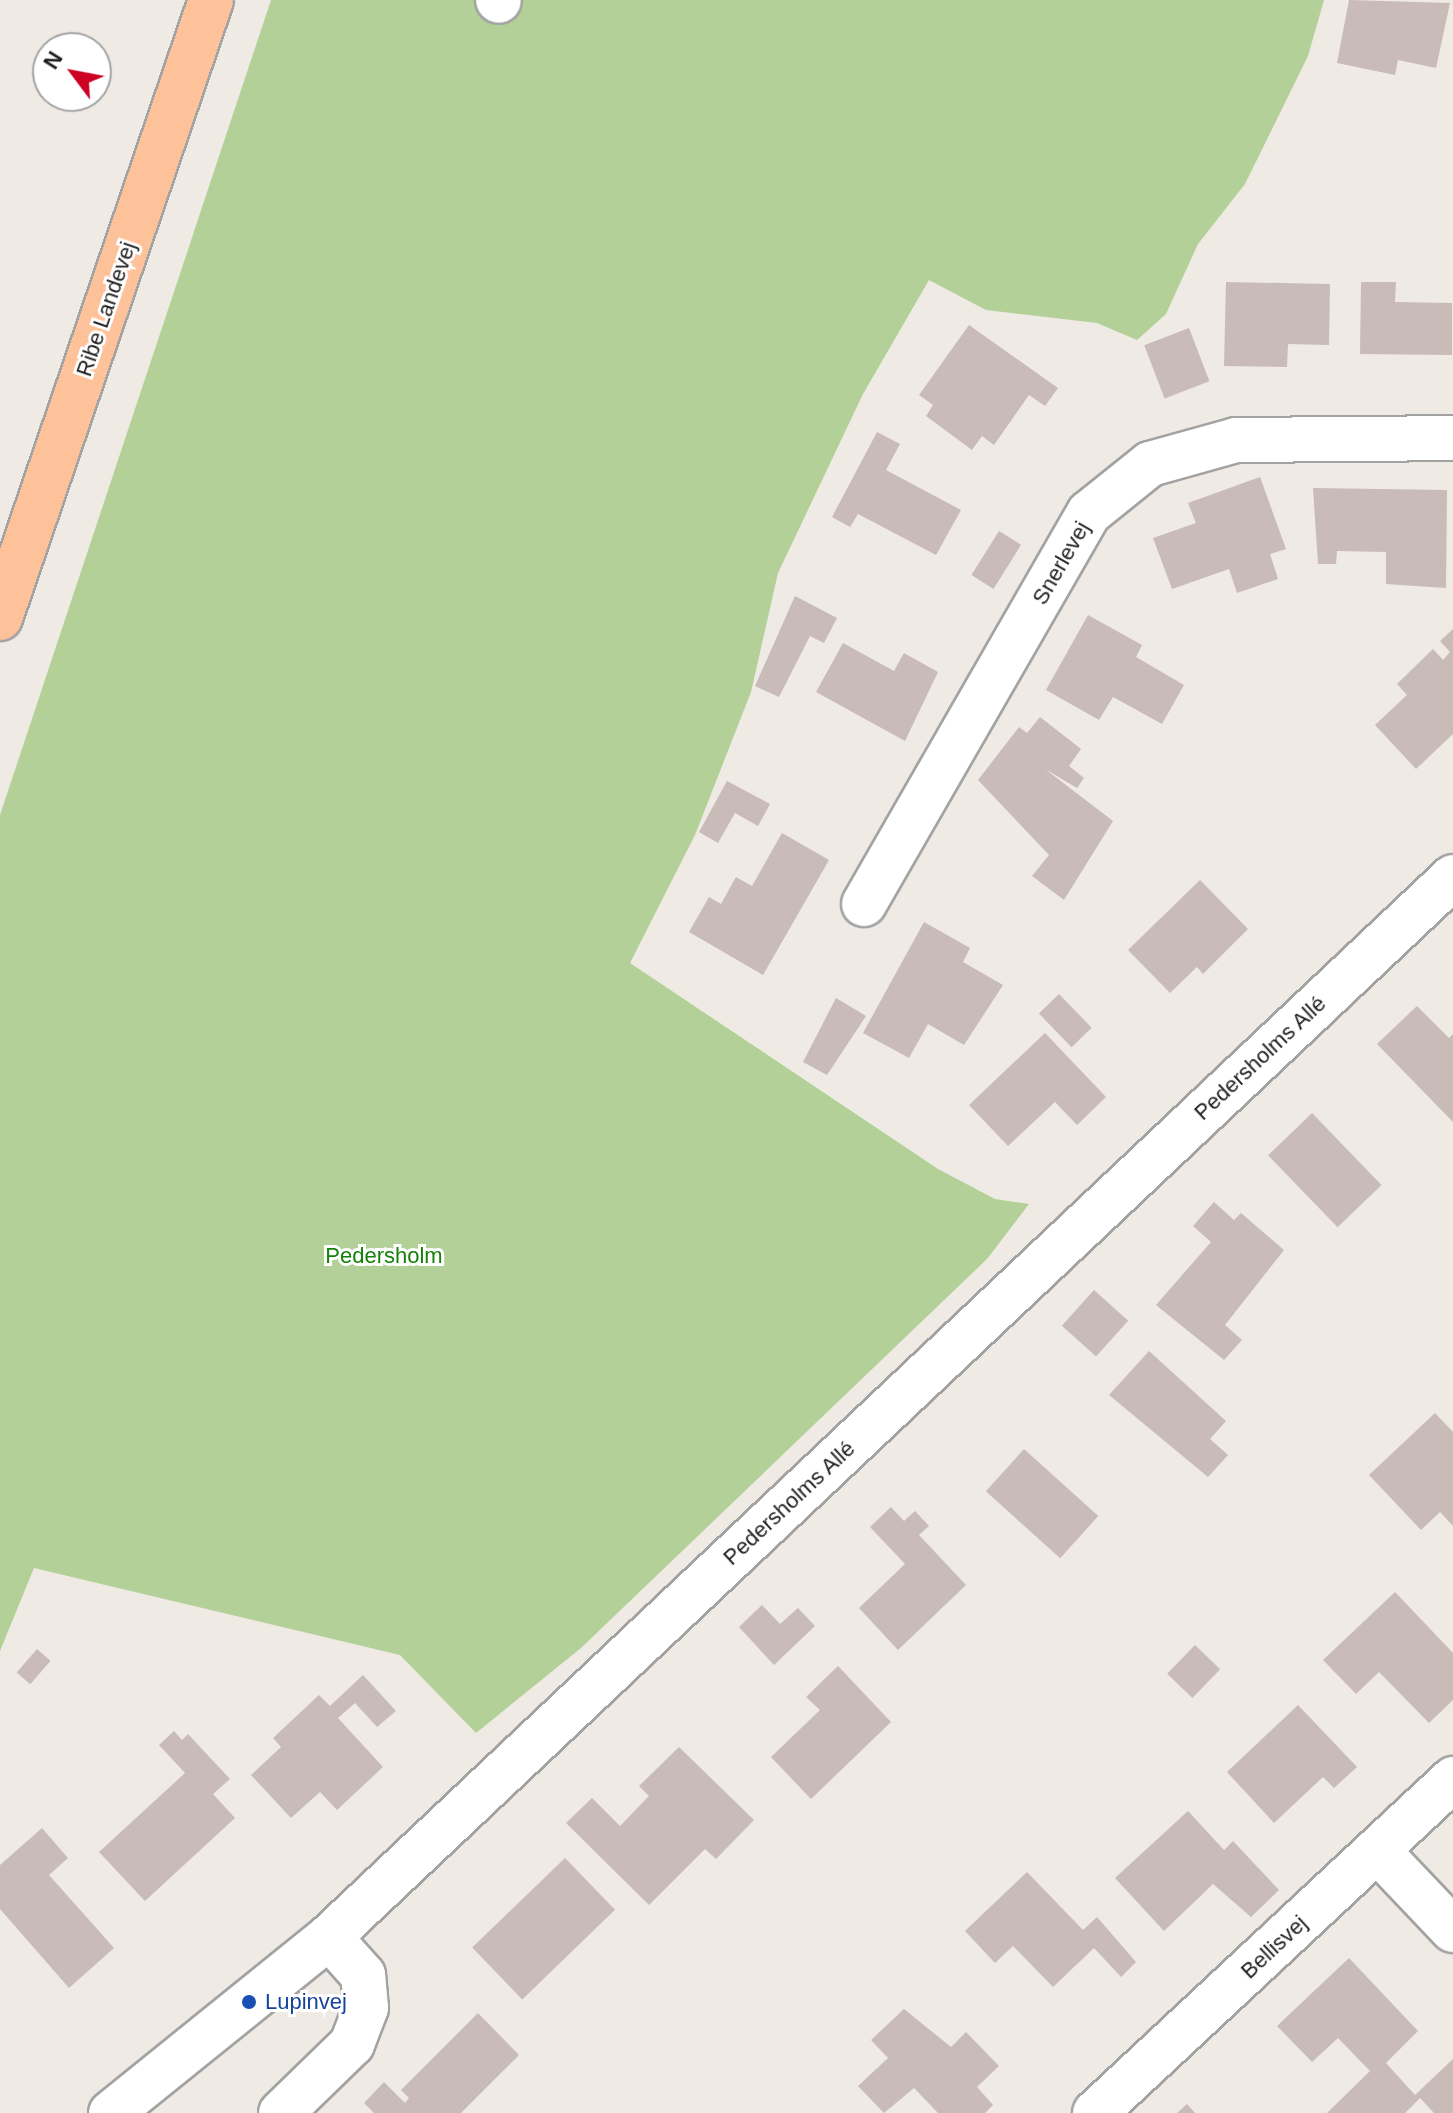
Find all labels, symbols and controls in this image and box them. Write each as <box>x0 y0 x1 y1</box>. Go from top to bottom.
north arrow <box>32 32 112 112</box>
text: N <box>38 47 68 73</box>
street label: Ribe Landevej <box>71 238 141 380</box>
street label: Snerlevej <box>1027 517 1095 609</box>
street label: Pedersholms Allé <box>1188 990 1332 1126</box>
park label: Pedersholm <box>325 1243 443 1269</box>
street label: Pedersholms Allé <box>717 1435 861 1571</box>
street label: Bellisvej <box>1235 1910 1313 1984</box>
place label: Lupinvej <box>265 1989 347 2015</box>
marker: Lupinvej <box>240 1993 258 2011</box>

